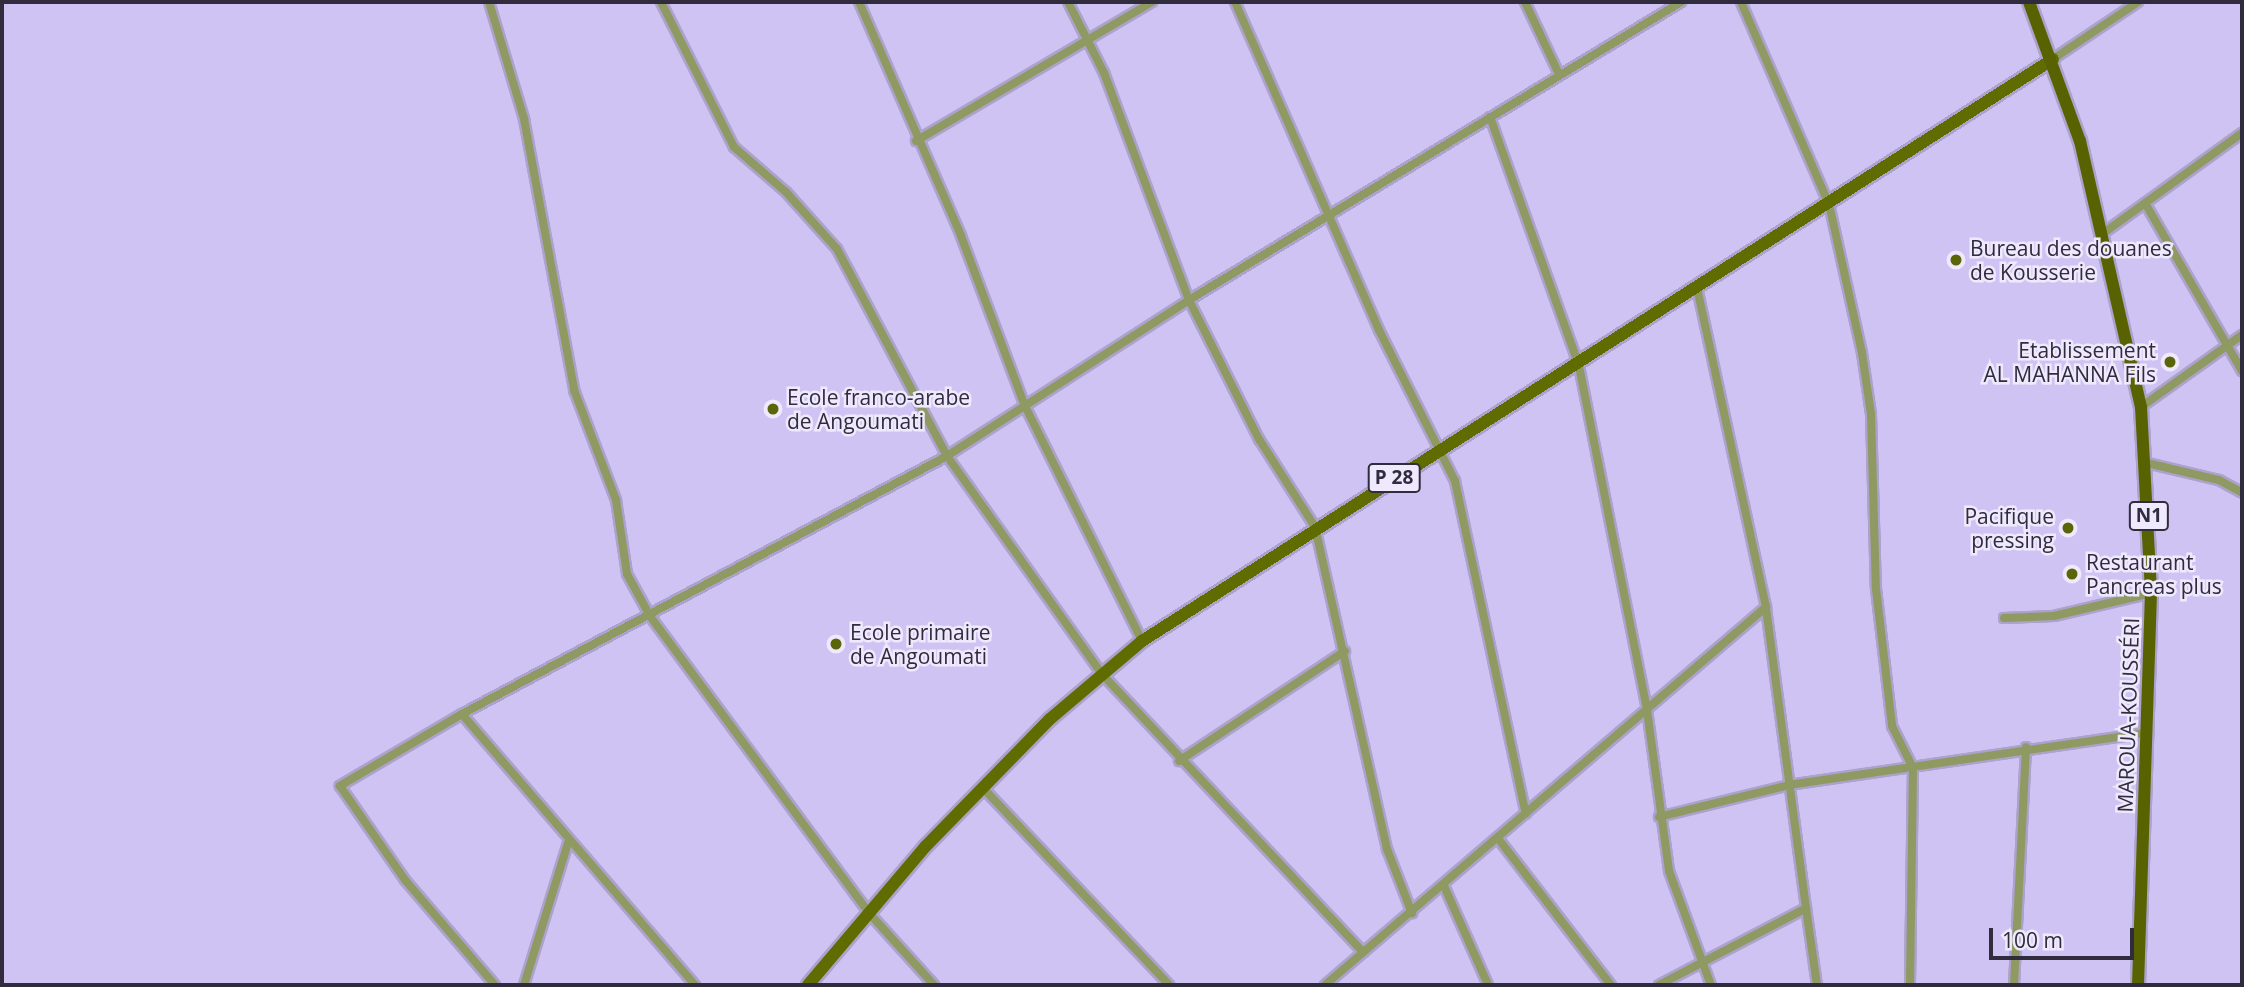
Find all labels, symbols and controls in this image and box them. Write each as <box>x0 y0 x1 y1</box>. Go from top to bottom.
place label: Bureau des douanes de Kousserie <box>1970 235 2172 285</box>
marker: Bureau des douanes de Kousserie <box>1948 252 1964 268</box>
place label: Etablissement AL MAHANNA Fils <box>1984 337 2156 387</box>
marker: Etablissement AL MAHANNA Fils <box>2162 354 2178 370</box>
place label: Ecole franco-arabe de Angoumati <box>787 384 970 434</box>
marker: Ecole franco-arabe de Angoumati <box>765 401 781 417</box>
road number: P 28 <box>1366 463 1422 494</box>
road number: N1 <box>2128 500 2170 531</box>
place label: Pacifique pressing <box>1964 503 2054 553</box>
marker: Pacifique pressing <box>2060 520 2076 536</box>
place label: Restaurant Pancreas plus <box>2086 549 2222 599</box>
marker: Restaurant Pancreas plus <box>2064 566 2080 582</box>
street label: MAROUA-KOUSSÉRI <box>2112 617 2144 813</box>
place label: Ecole primaire de Angoumati <box>850 619 990 669</box>
marker: Ecole primaire de Angoumati <box>828 636 844 652</box>
scale bar <box>1992 914 2137 958</box>
text: 100 m <box>2002 926 2063 954</box>

